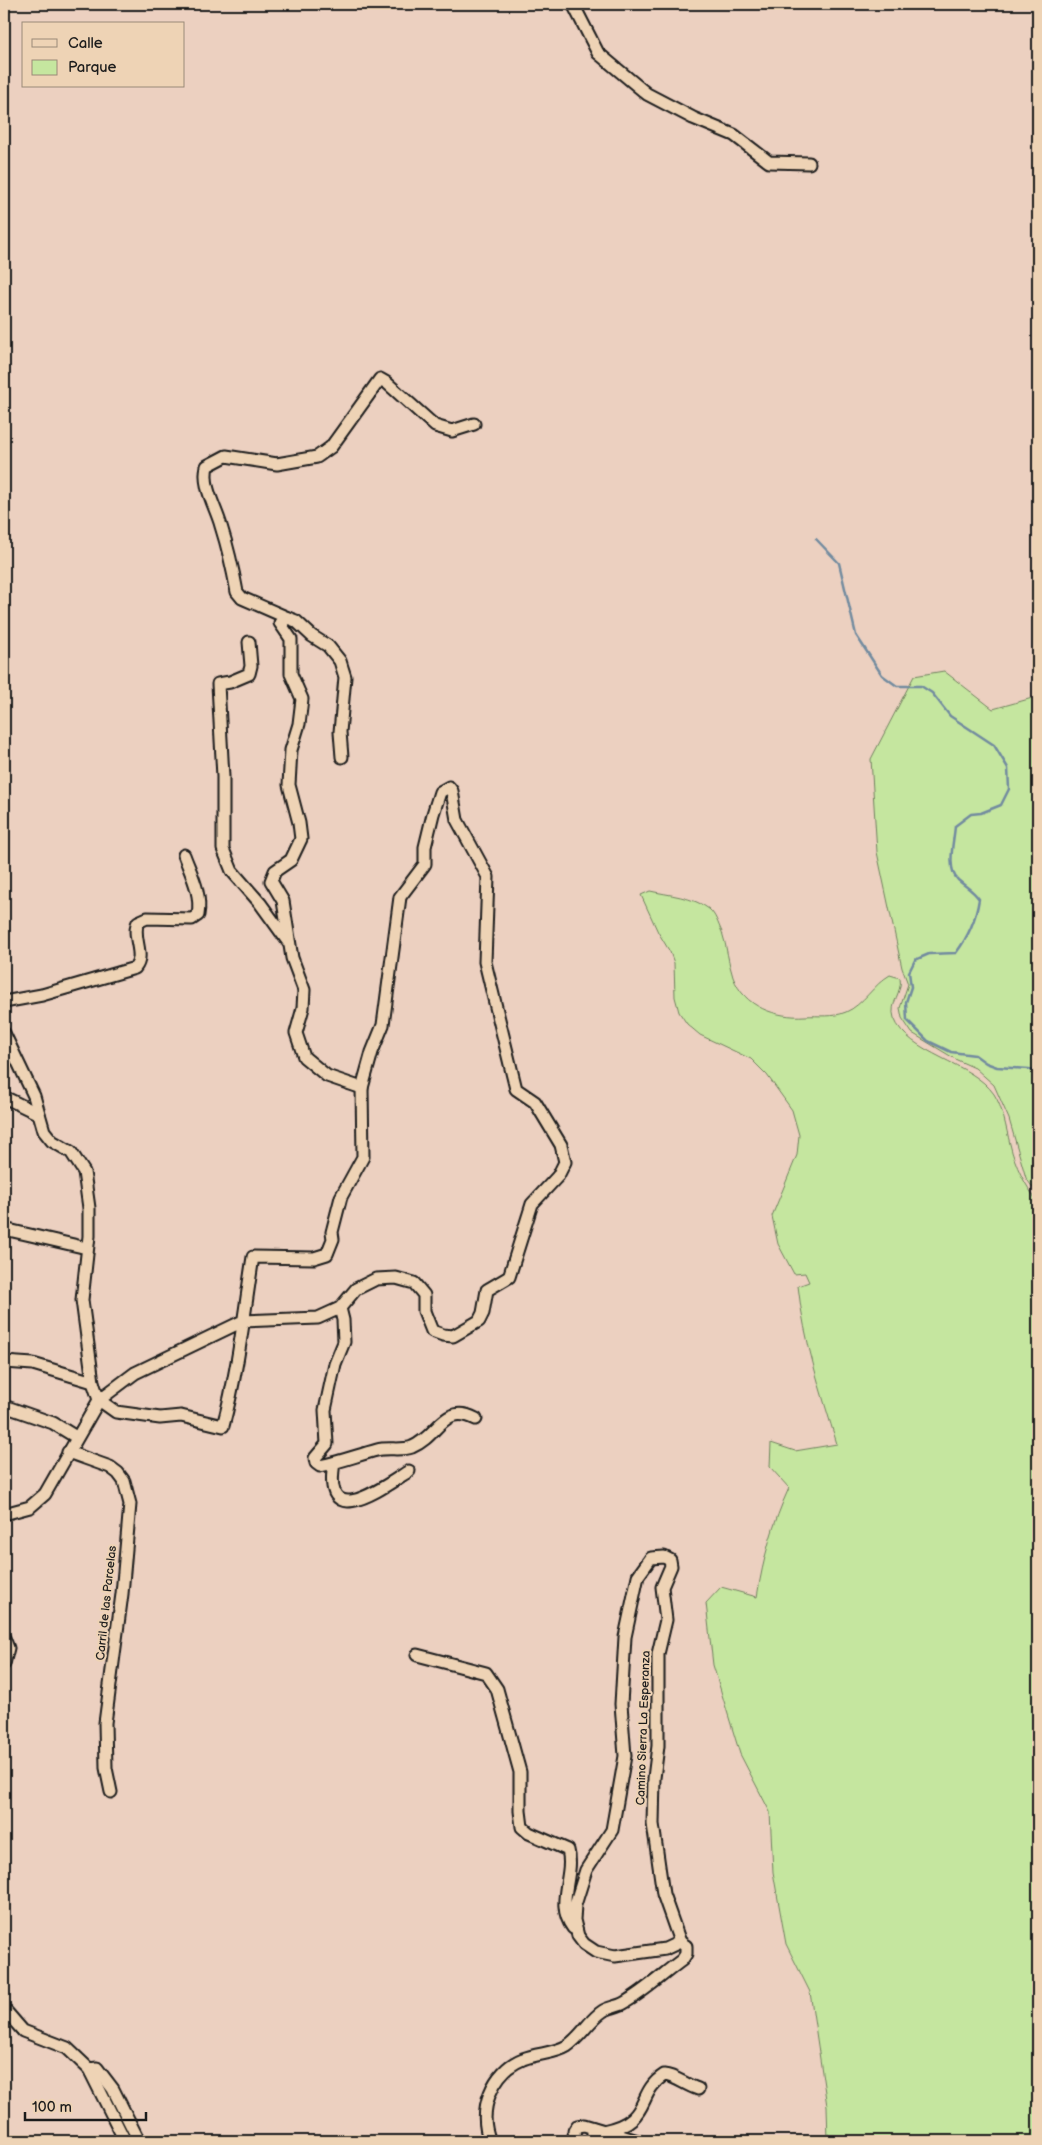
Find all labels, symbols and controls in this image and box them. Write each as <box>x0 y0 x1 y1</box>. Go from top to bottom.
legend <box>22 22 185 88</box>
text: Calle <box>68 34 103 53</box>
text: Parque <box>68 58 117 77</box>
street label: Carril de las Parcelas <box>93 1545 120 1661</box>
street label: Camino Sierra La Esperanza <box>633 1650 654 1806</box>
scale bar <box>25 2090 146 2122</box>
text: 100 m <box>32 2098 72 2117</box>

